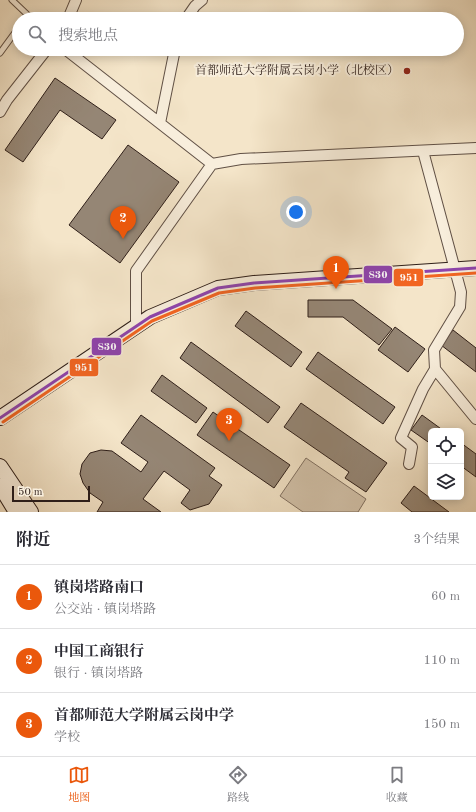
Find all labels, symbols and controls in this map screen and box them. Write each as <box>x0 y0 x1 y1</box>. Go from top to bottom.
search box <box>12 12 464 56</box>
icon: search <box>26 23 48 45</box>
text: 搜索地点 <box>58 29 118 44</box>
place label: 首都师范大学附属云岗小学（北校区） <box>195 63 399 77</box>
marker: 首都师范大学附属云岗小学（北校区） <box>402 66 412 76</box>
your location <box>286 202 306 222</box>
pin: 2 <box>110 206 136 239</box>
pin: 1 <box>323 256 349 289</box>
line badge: 830 <box>363 265 393 284</box>
line badge: 951 <box>393 268 424 287</box>
text: 830 <box>368 270 388 281</box>
text: 951 <box>399 273 419 284</box>
line badge: 830 <box>91 337 122 356</box>
text: 830 <box>97 342 117 353</box>
line badge: 951 <box>69 358 99 377</box>
text: 951 <box>74 363 94 374</box>
pin: 3 <box>216 408 242 441</box>
map controls <box>428 428 464 500</box>
button: locate <box>428 428 464 464</box>
button: layers <box>428 464 464 500</box>
scale bar <box>12 484 90 503</box>
text: 50 m <box>18 487 43 498</box>
text: 附近 <box>16 532 50 549</box>
text: 3个结果 <box>413 533 460 546</box>
text: 镇岗塔路南口 <box>54 581 144 596</box>
text: 1 <box>25 590 33 603</box>
text: 60 m <box>431 590 460 603</box>
text: 公交站 · 镇岗塔路 <box>54 603 156 616</box>
text: 中国工商银行 <box>54 645 144 660</box>
text: 2 <box>25 654 33 667</box>
text: 110 m <box>423 654 460 667</box>
text: 银行 · 镇岗塔路 <box>54 667 143 680</box>
text: 首都师范大学附属云岗中学 <box>54 709 234 724</box>
text: 3 <box>25 718 33 731</box>
text: 150 m <box>423 718 460 731</box>
text: 学校 <box>54 731 80 744</box>
tab: 地图 <box>68 764 90 806</box>
tab: 路线 <box>227 764 249 806</box>
tab: 收藏 <box>386 764 408 806</box>

